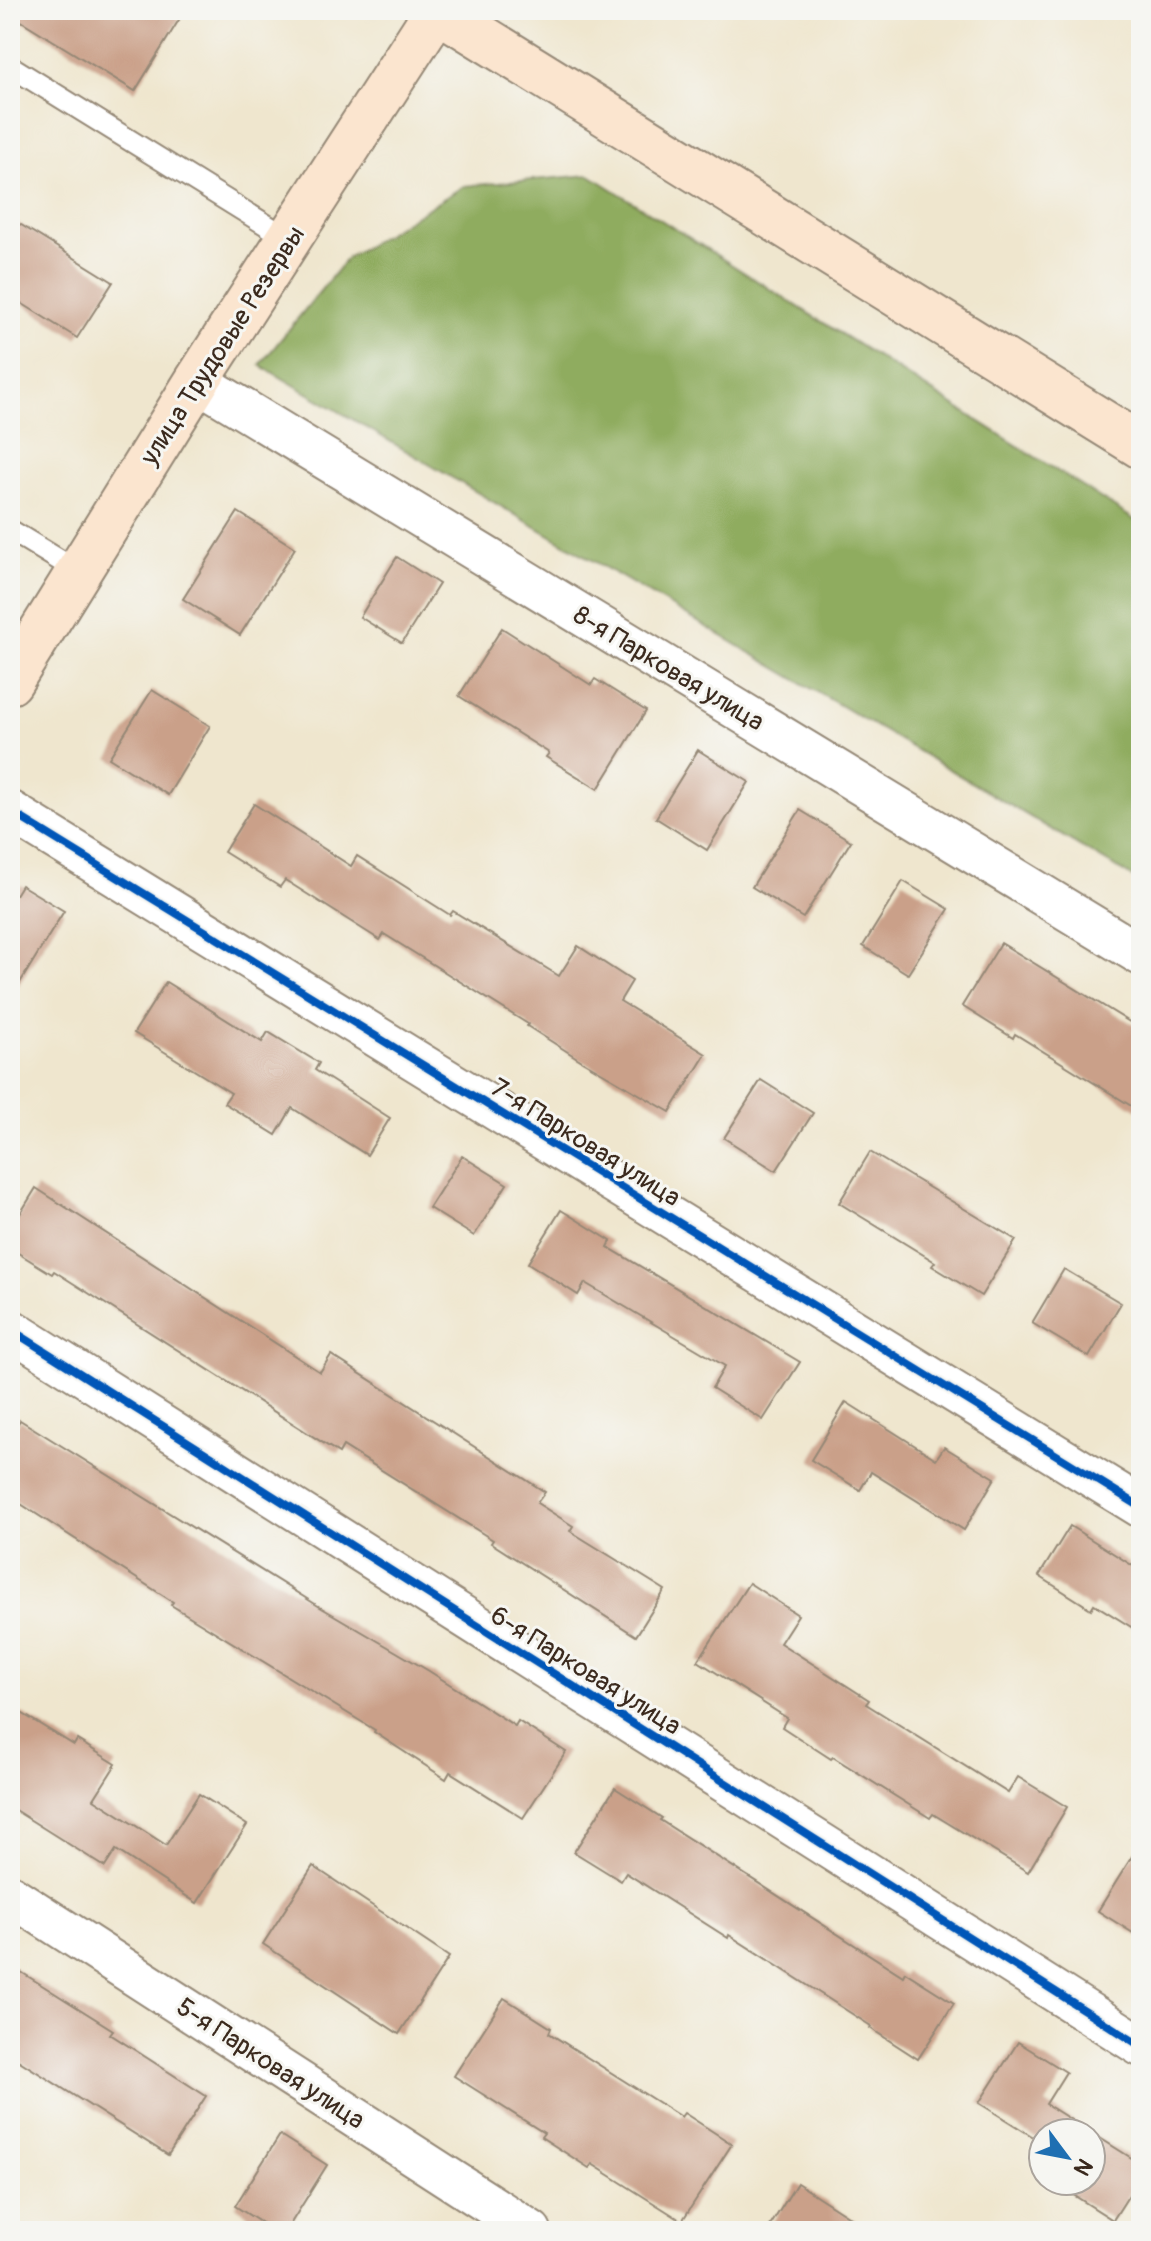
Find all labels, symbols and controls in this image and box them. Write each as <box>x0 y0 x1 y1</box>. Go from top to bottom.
street label: улица Трудовые Резервы <box>133 220 312 472</box>
street label: 8-я Парковая улица <box>567 599 770 738</box>
street label: 7-я Парковая улица <box>485 1072 686 1214</box>
street label: 6-я Парковая улица <box>484 1599 687 1742</box>
street label: 5-я Парковая улица <box>170 1991 371 2137</box>
north arrow <box>1027 2117 1107 2197</box>
text: N <box>1067 2153 1099 2181</box>

